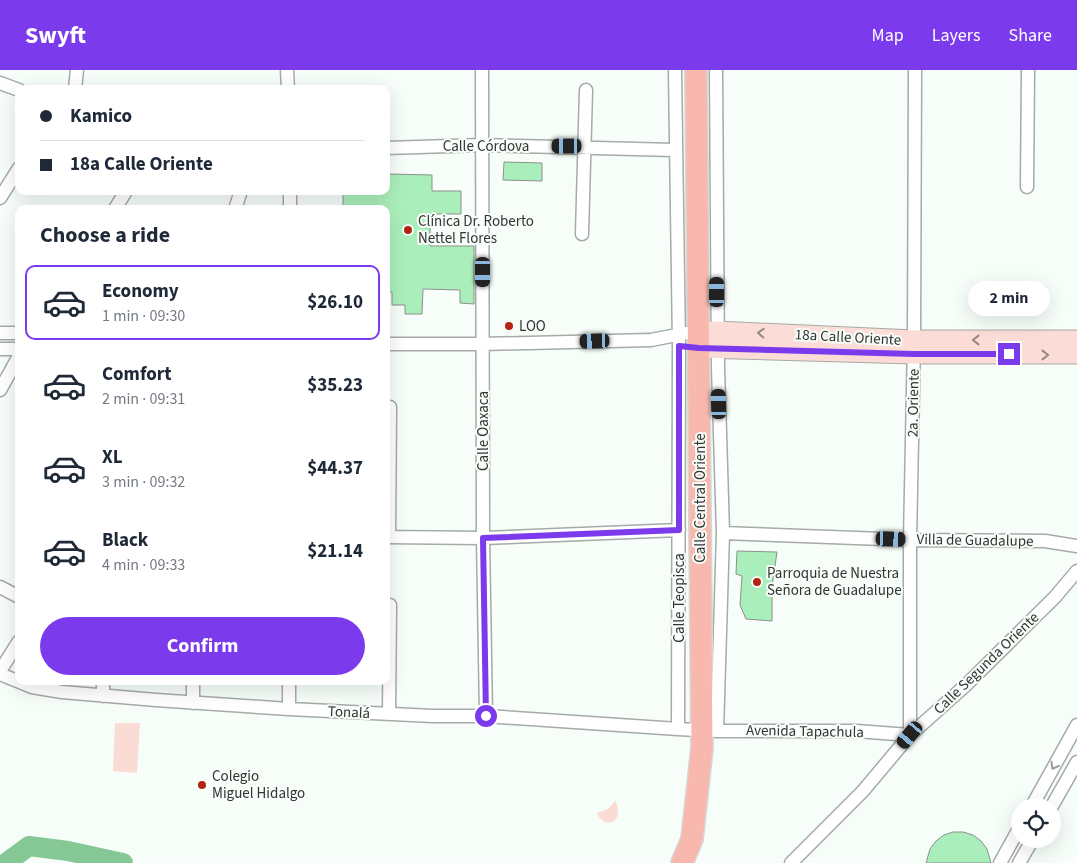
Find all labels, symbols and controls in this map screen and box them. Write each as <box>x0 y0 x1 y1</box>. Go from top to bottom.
text: Swyft <box>25 18 86 53</box>
text: Map <box>872 23 904 48</box>
text: Layers <box>932 23 981 48</box>
text: Share <box>1009 23 1052 48</box>
text: Kamico <box>70 103 132 130</box>
street label: Calle Córdova <box>443 136 529 157</box>
car <box>552 139 582 154</box>
text: 18a Calle Oriente <box>70 151 213 178</box>
place label: Clínica Dr. Roberto Nettel Flores <box>418 211 534 249</box>
text: Choose a ride <box>40 219 170 251</box>
marker: Clínica Dr. Roberto Nettel Flores <box>402 224 414 236</box>
car <box>475 257 490 287</box>
car <box>709 277 724 307</box>
text: Economy <box>102 278 179 305</box>
icon: car <box>42 280 87 325</box>
callout: 2 min <box>968 282 1050 316</box>
text: 2 min <box>990 287 1028 309</box>
text: $26.10 <box>307 289 363 316</box>
text: 1 min · 09:30 <box>102 305 185 327</box>
place label: LOO <box>519 316 546 337</box>
marker: LOO <box>503 320 515 332</box>
street label: 18a Calle Oriente <box>794 324 902 351</box>
one-way arrow <box>757 328 764 338</box>
car <box>579 333 610 349</box>
one-way arrow <box>972 335 980 345</box>
route end <box>998 343 1020 365</box>
one-way arrow <box>1042 350 1049 360</box>
text: Comfort <box>102 361 172 388</box>
icon: car <box>42 363 87 408</box>
street label: 2a. Oriente <box>902 369 925 437</box>
text: $35.23 <box>307 372 363 399</box>
text: 2 min · 09:31 <box>102 388 185 410</box>
car <box>710 389 727 419</box>
street label: Calle Oaxaca <box>473 391 494 471</box>
street label: Calle Central Oriente <box>690 433 711 563</box>
text: XL <box>102 444 123 471</box>
icon: car <box>42 446 87 491</box>
text: $44.37 <box>307 455 363 482</box>
text: 3 min · 09:32 <box>102 471 185 493</box>
text: Black <box>102 527 148 554</box>
icon: car <box>42 529 87 574</box>
street label: Villa de Guadalupe <box>916 529 1034 552</box>
car <box>875 531 906 547</box>
text: $21.14 <box>307 538 363 565</box>
street label: Calle Teopisca <box>669 553 690 643</box>
text: 4 min · 09:33 <box>102 554 185 576</box>
place label: Parroquia de Nuestra Señora de Guadalupe <box>767 563 902 601</box>
marker: Parroquia de Nuestra Señora de Guadalupe <box>751 576 763 588</box>
street label: Calle Segunda Oriente <box>929 607 1044 719</box>
button: Confirm <box>40 617 365 675</box>
street label: Tonalá <box>327 701 371 724</box>
route start <box>475 705 497 727</box>
car <box>894 719 925 751</box>
street label: Avenida Tapachula <box>746 720 864 743</box>
one-way arrow <box>1051 760 1061 769</box>
place label: Colegio Miguel Hidalgo <box>212 766 305 804</box>
marker: Colegio Miguel Hidalgo <box>196 779 208 791</box>
map controls <box>1011 798 1061 848</box>
button: locate <box>1011 798 1061 848</box>

